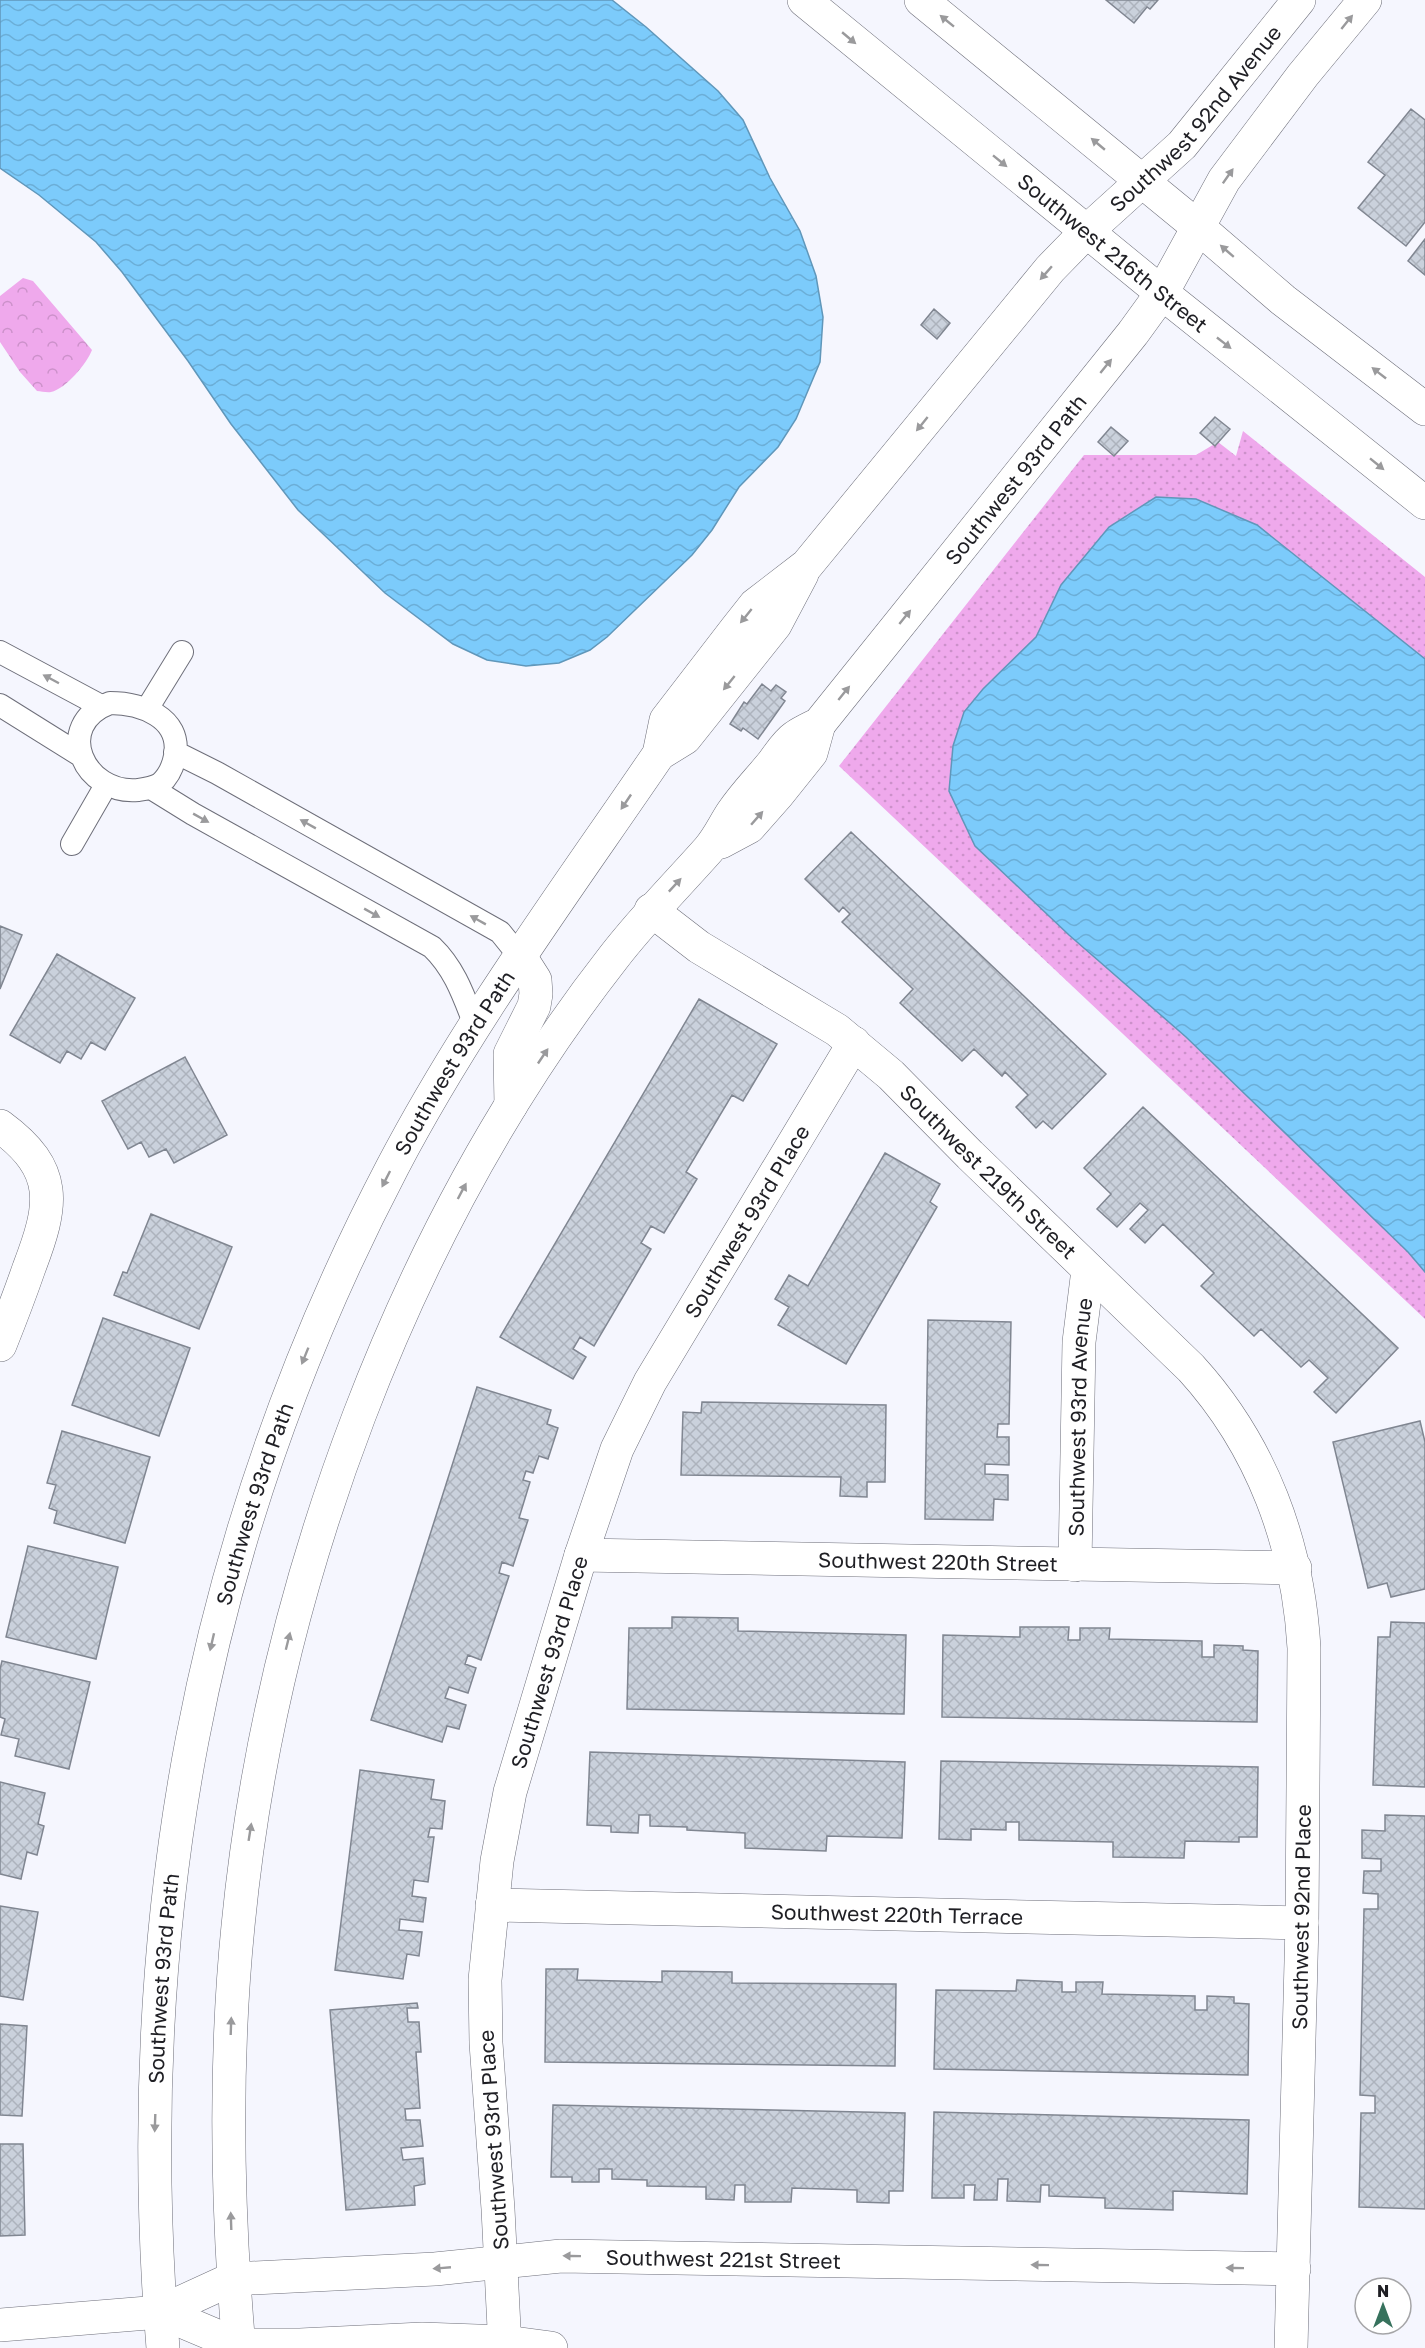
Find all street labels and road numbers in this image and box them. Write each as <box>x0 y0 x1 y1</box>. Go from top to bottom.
street label: Southwest 92nd Avenue <box>1104 20 1287 217</box>
street label: Southwest 216th Street <box>1013 167 1213 338</box>
street label: Southwest 93rd Path <box>939 389 1092 570</box>
street label: Southwest 93rd Path <box>388 965 520 1159</box>
street label: Southwest 219th Street <box>895 1079 1082 1264</box>
street label: Southwest 93rd Place <box>679 1120 815 1323</box>
street label: Southwest 93rd Avenue <box>1063 1296 1097 1537</box>
street label: Southwest 93rd Path <box>210 1399 299 1608</box>
street label: Southwest 220th Street <box>818 1546 1058 1577</box>
street label: Southwest 93rd Place <box>505 1553 593 1772</box>
street label: Southwest 92nd Place <box>1286 1804 1316 2030</box>
street label: Southwest 93rd Path <box>143 1872 184 2084</box>
street label: Southwest 220th Terrace <box>770 1898 1024 1930</box>
street label: Southwest 93rd Place <box>472 2029 514 2251</box>
street label: Southwest 221st Street <box>605 2244 841 2274</box>

